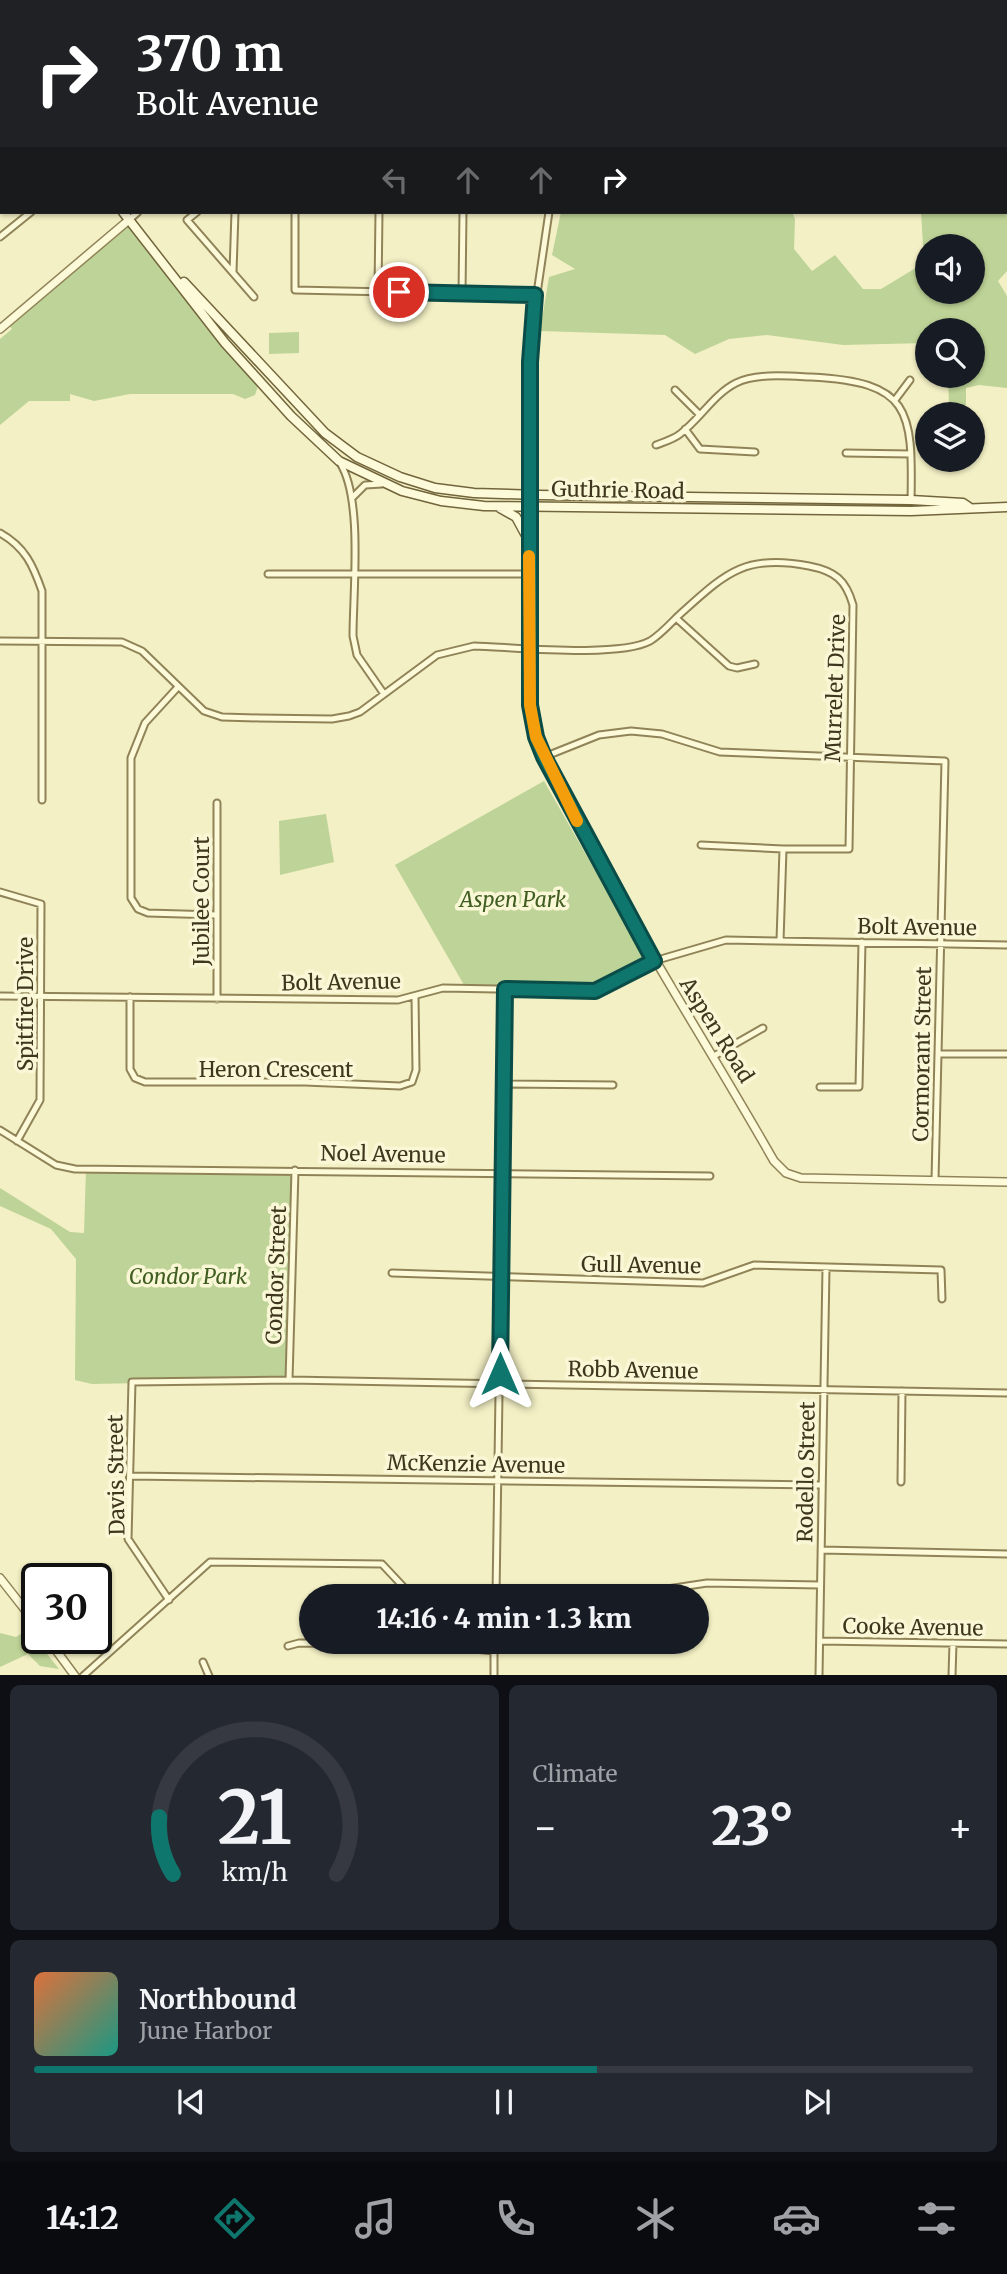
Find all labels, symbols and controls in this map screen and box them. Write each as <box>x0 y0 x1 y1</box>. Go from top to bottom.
text: 370 m <box>136 23 283 84</box>
icon: right <box>21 28 112 119</box>
text: Bolt Avenue <box>136 84 319 124</box>
icon: left <box>376 161 414 199</box>
icon: ahead <box>449 161 487 199</box>
icon: ahead <box>522 161 560 199</box>
icon: right <box>595 161 633 199</box>
map controls <box>915 234 985 472</box>
button: sound <box>915 234 985 304</box>
pin <box>369 262 429 322</box>
icon: arrive <box>380 273 418 311</box>
button: search <box>915 318 985 388</box>
button: layers <box>915 402 985 472</box>
street label: Guthrie Road <box>551 475 685 505</box>
street label: Murrelet Drive <box>819 614 851 762</box>
street label: Jubilee Court <box>188 836 215 967</box>
park label: Aspen Park <box>458 886 567 913</box>
street label: Bolt Avenue <box>857 912 977 942</box>
street label: Spitfire Drive <box>12 937 39 1071</box>
street label: Cormorant Street <box>907 966 937 1142</box>
street label: Bolt Avenue <box>281 967 401 997</box>
street label: Aspen Road <box>673 971 760 1088</box>
street label: Heron Crescent <box>199 1056 353 1083</box>
street label: Noel Avenue <box>320 1139 446 1169</box>
street label: Condor Street <box>260 1205 292 1345</box>
street label: Gull Avenue <box>581 1250 701 1280</box>
park label: Condor Park <box>129 1263 248 1290</box>
position arrow <box>463 1337 537 1411</box>
street label: Robb Avenue <box>567 1355 699 1385</box>
street label: Rodello Street <box>791 1401 821 1543</box>
street label: Davis Street <box>101 1414 131 1536</box>
street label: McKenzie Avenue <box>387 1449 565 1479</box>
speed limit sign: 30 <box>21 1563 112 1654</box>
text: 14:16 · 4 min · 1.3 km <box>377 1602 631 1635</box>
street label: Cooke Avenue <box>842 1612 984 1642</box>
text: Climate <box>533 1759 618 1788</box>
text: 21 <box>217 1772 292 1864</box>
text: 23° <box>711 1794 794 1859</box>
text: − <box>533 1804 558 1851</box>
text: + <box>948 1804 973 1851</box>
text: km/h <box>221 1855 287 1887</box>
text: Northbound <box>139 1983 297 2016</box>
text: June Harbor <box>139 2016 272 2045</box>
icon: previous <box>172 2083 210 2121</box>
icon: pause <box>485 2083 523 2121</box>
icon: next <box>798 2083 836 2121</box>
icon: directions <box>210 2194 259 2243</box>
icon: music <box>351 2194 400 2243</box>
icon: phone <box>491 2194 540 2243</box>
icon: climate <box>631 2194 680 2243</box>
icon: car <box>772 2194 821 2243</box>
icon: filters <box>912 2194 961 2243</box>
text: 14:12 <box>46 2198 119 2238</box>

